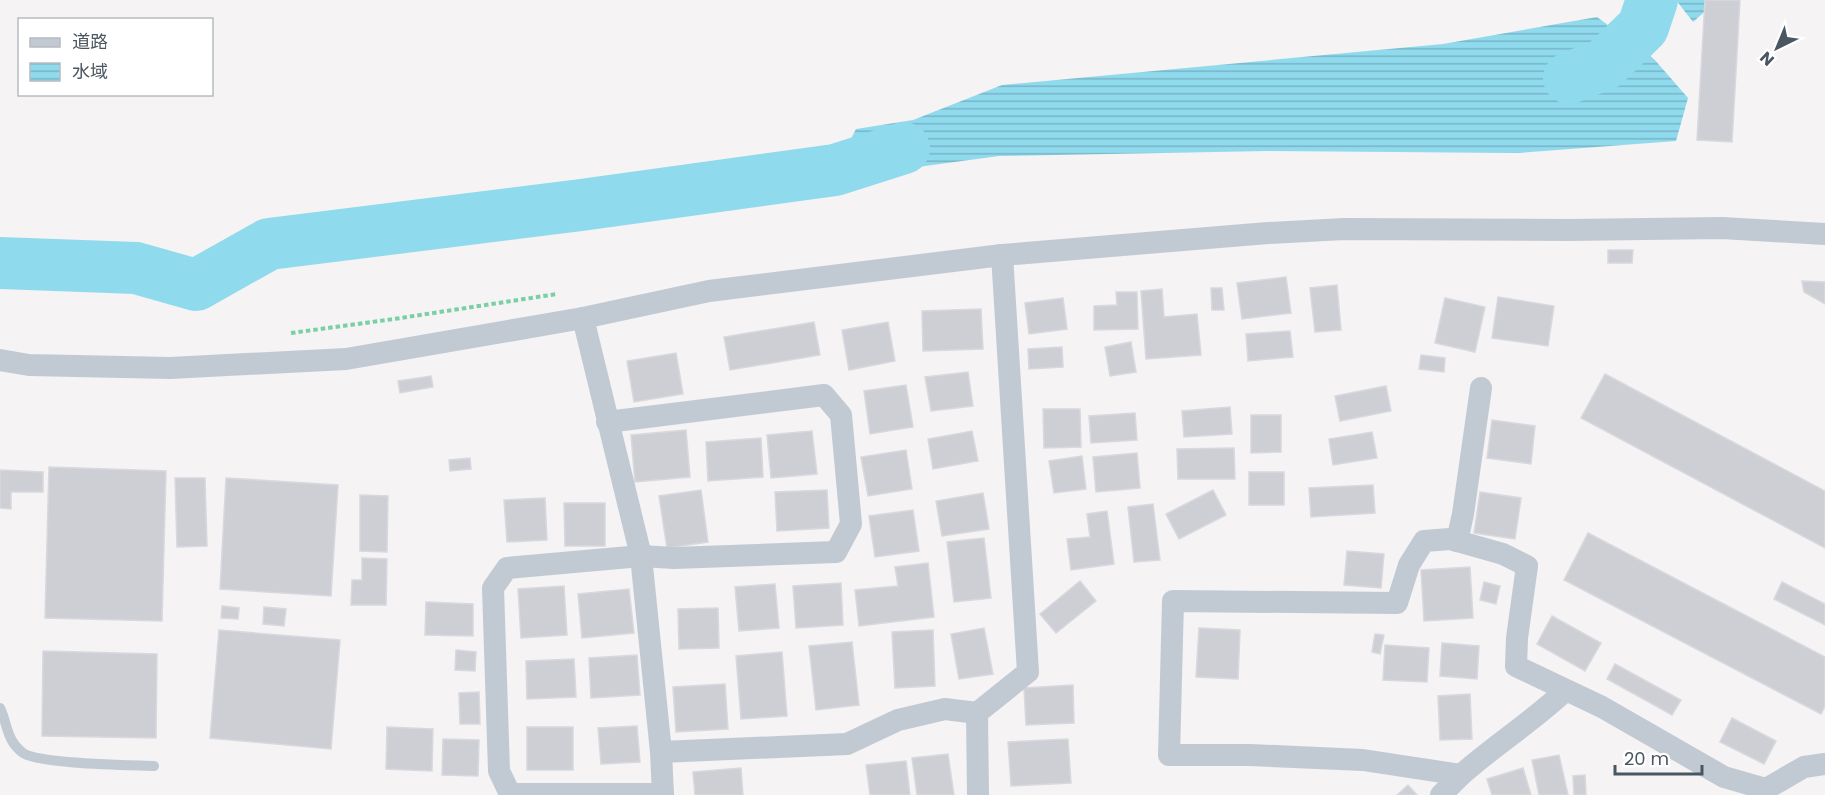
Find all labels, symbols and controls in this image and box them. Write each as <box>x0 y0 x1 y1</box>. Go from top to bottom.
legend <box>18 18 213 96</box>
north arrow <box>1747 18 1807 78</box>
text: 道路 <box>72 29 108 54</box>
text: N <box>1755 46 1779 71</box>
text: 水域 <box>72 59 108 84</box>
scale bar <box>1615 738 1702 776</box>
text: 20 m <box>1624 746 1669 771</box>

